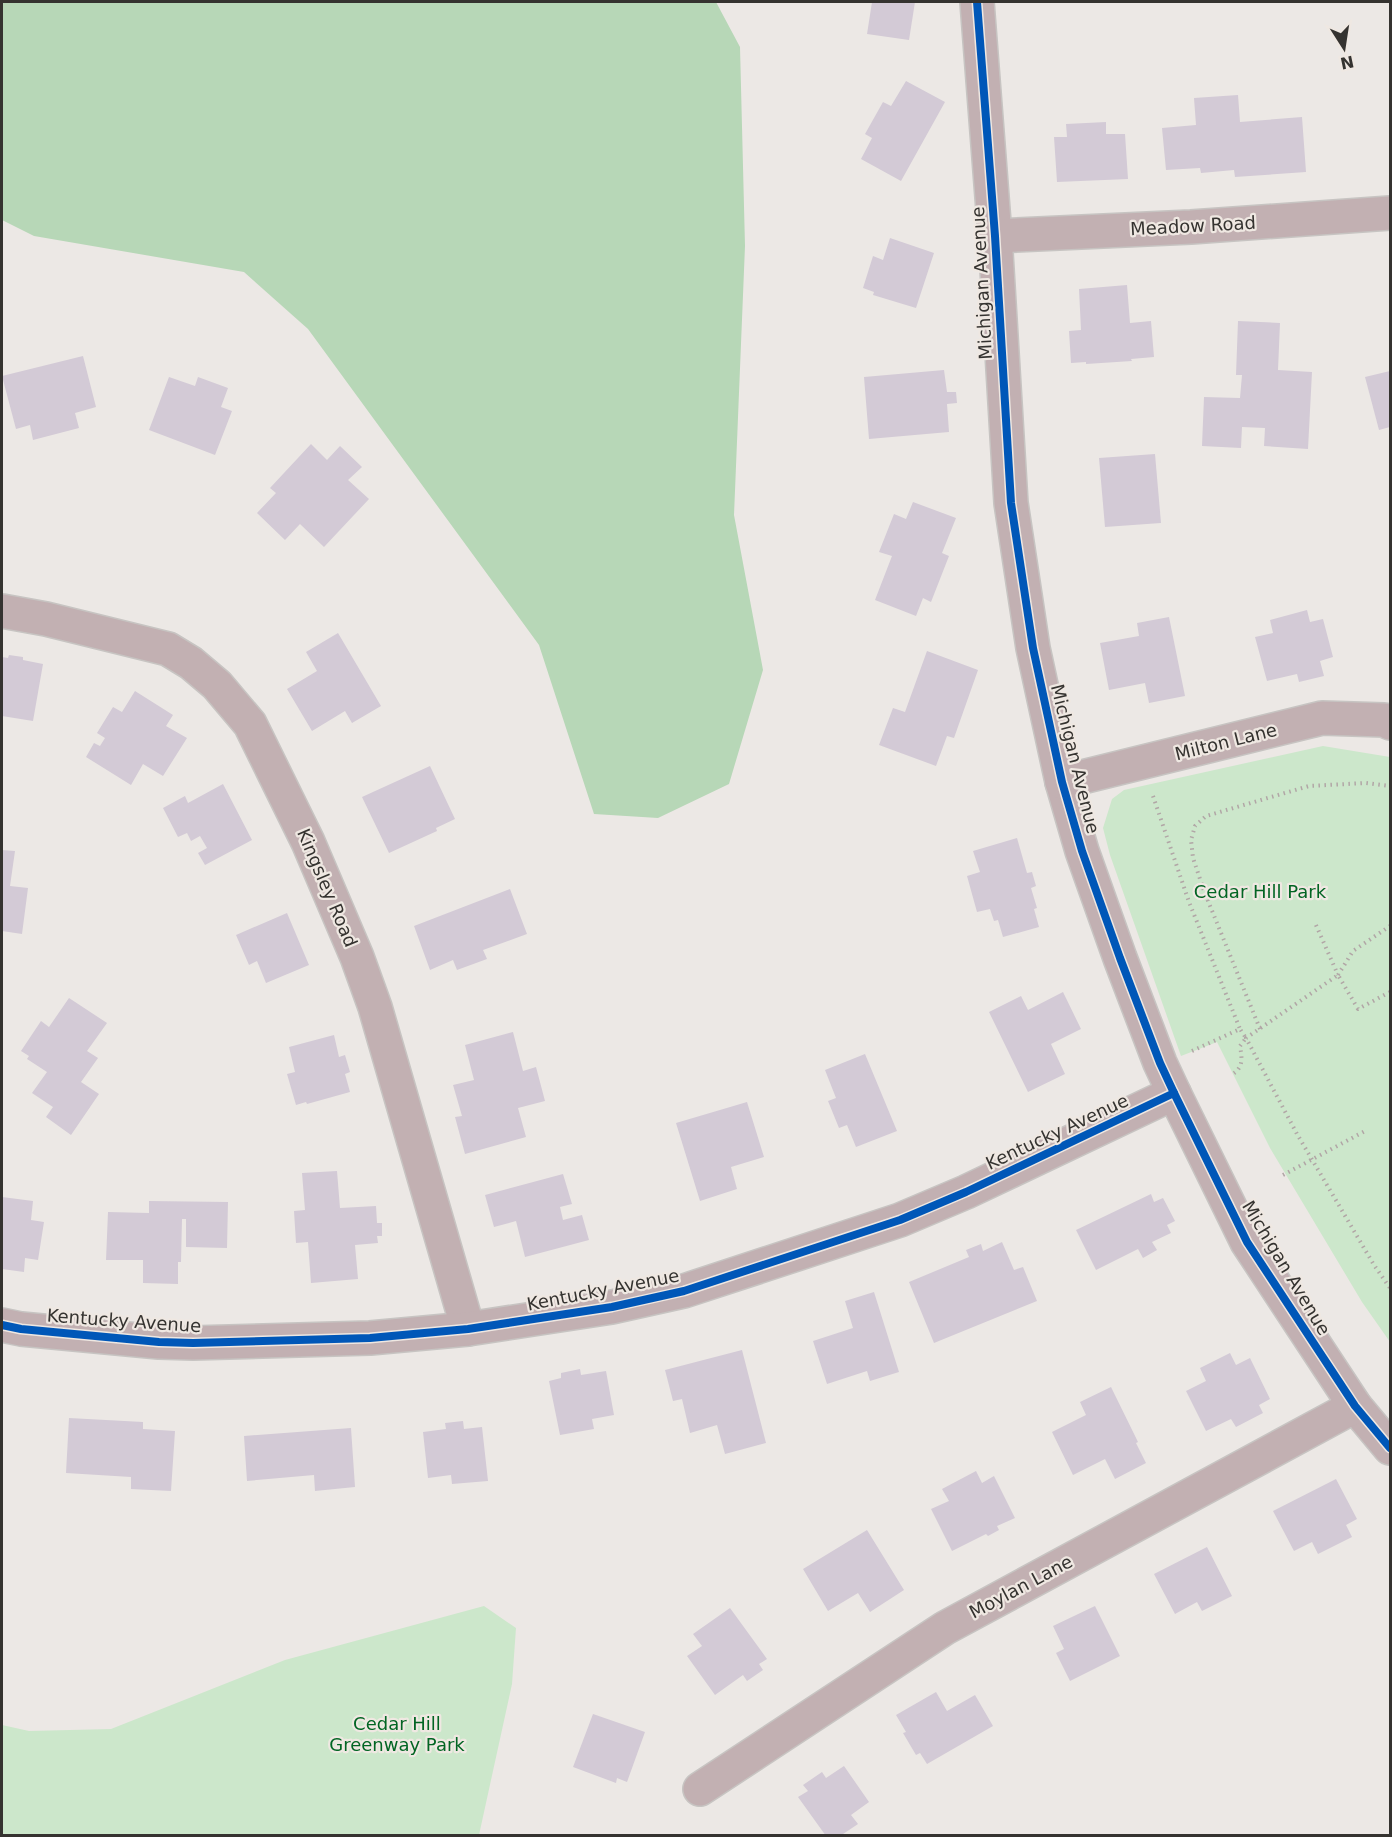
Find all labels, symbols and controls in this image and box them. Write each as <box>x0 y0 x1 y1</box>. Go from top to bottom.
north arrow <box>1314 18 1374 78</box>
text: N <box>1338 51 1356 73</box>
street label: Michigan Avenue <box>967 206 996 360</box>
street label: Meadow Road <box>1130 212 1256 239</box>
street label: Michigan Avenue <box>1047 682 1104 836</box>
street label: Milton Lane <box>1173 719 1279 764</box>
street label: Kingsley Road <box>293 825 362 950</box>
park label: Cedar Hill Park <box>1194 881 1327 902</box>
street label: Kentucky Avenue <box>982 1089 1131 1174</box>
street label: Michigan Avenue <box>1238 1197 1335 1339</box>
street label: Kentucky Avenue <box>525 1264 681 1315</box>
street label: Kentucky Avenue <box>46 1305 202 1336</box>
street label: Moylan Lane <box>966 1551 1076 1623</box>
park label: Cedar Hill Greenway Park <box>329 1713 465 1755</box>

